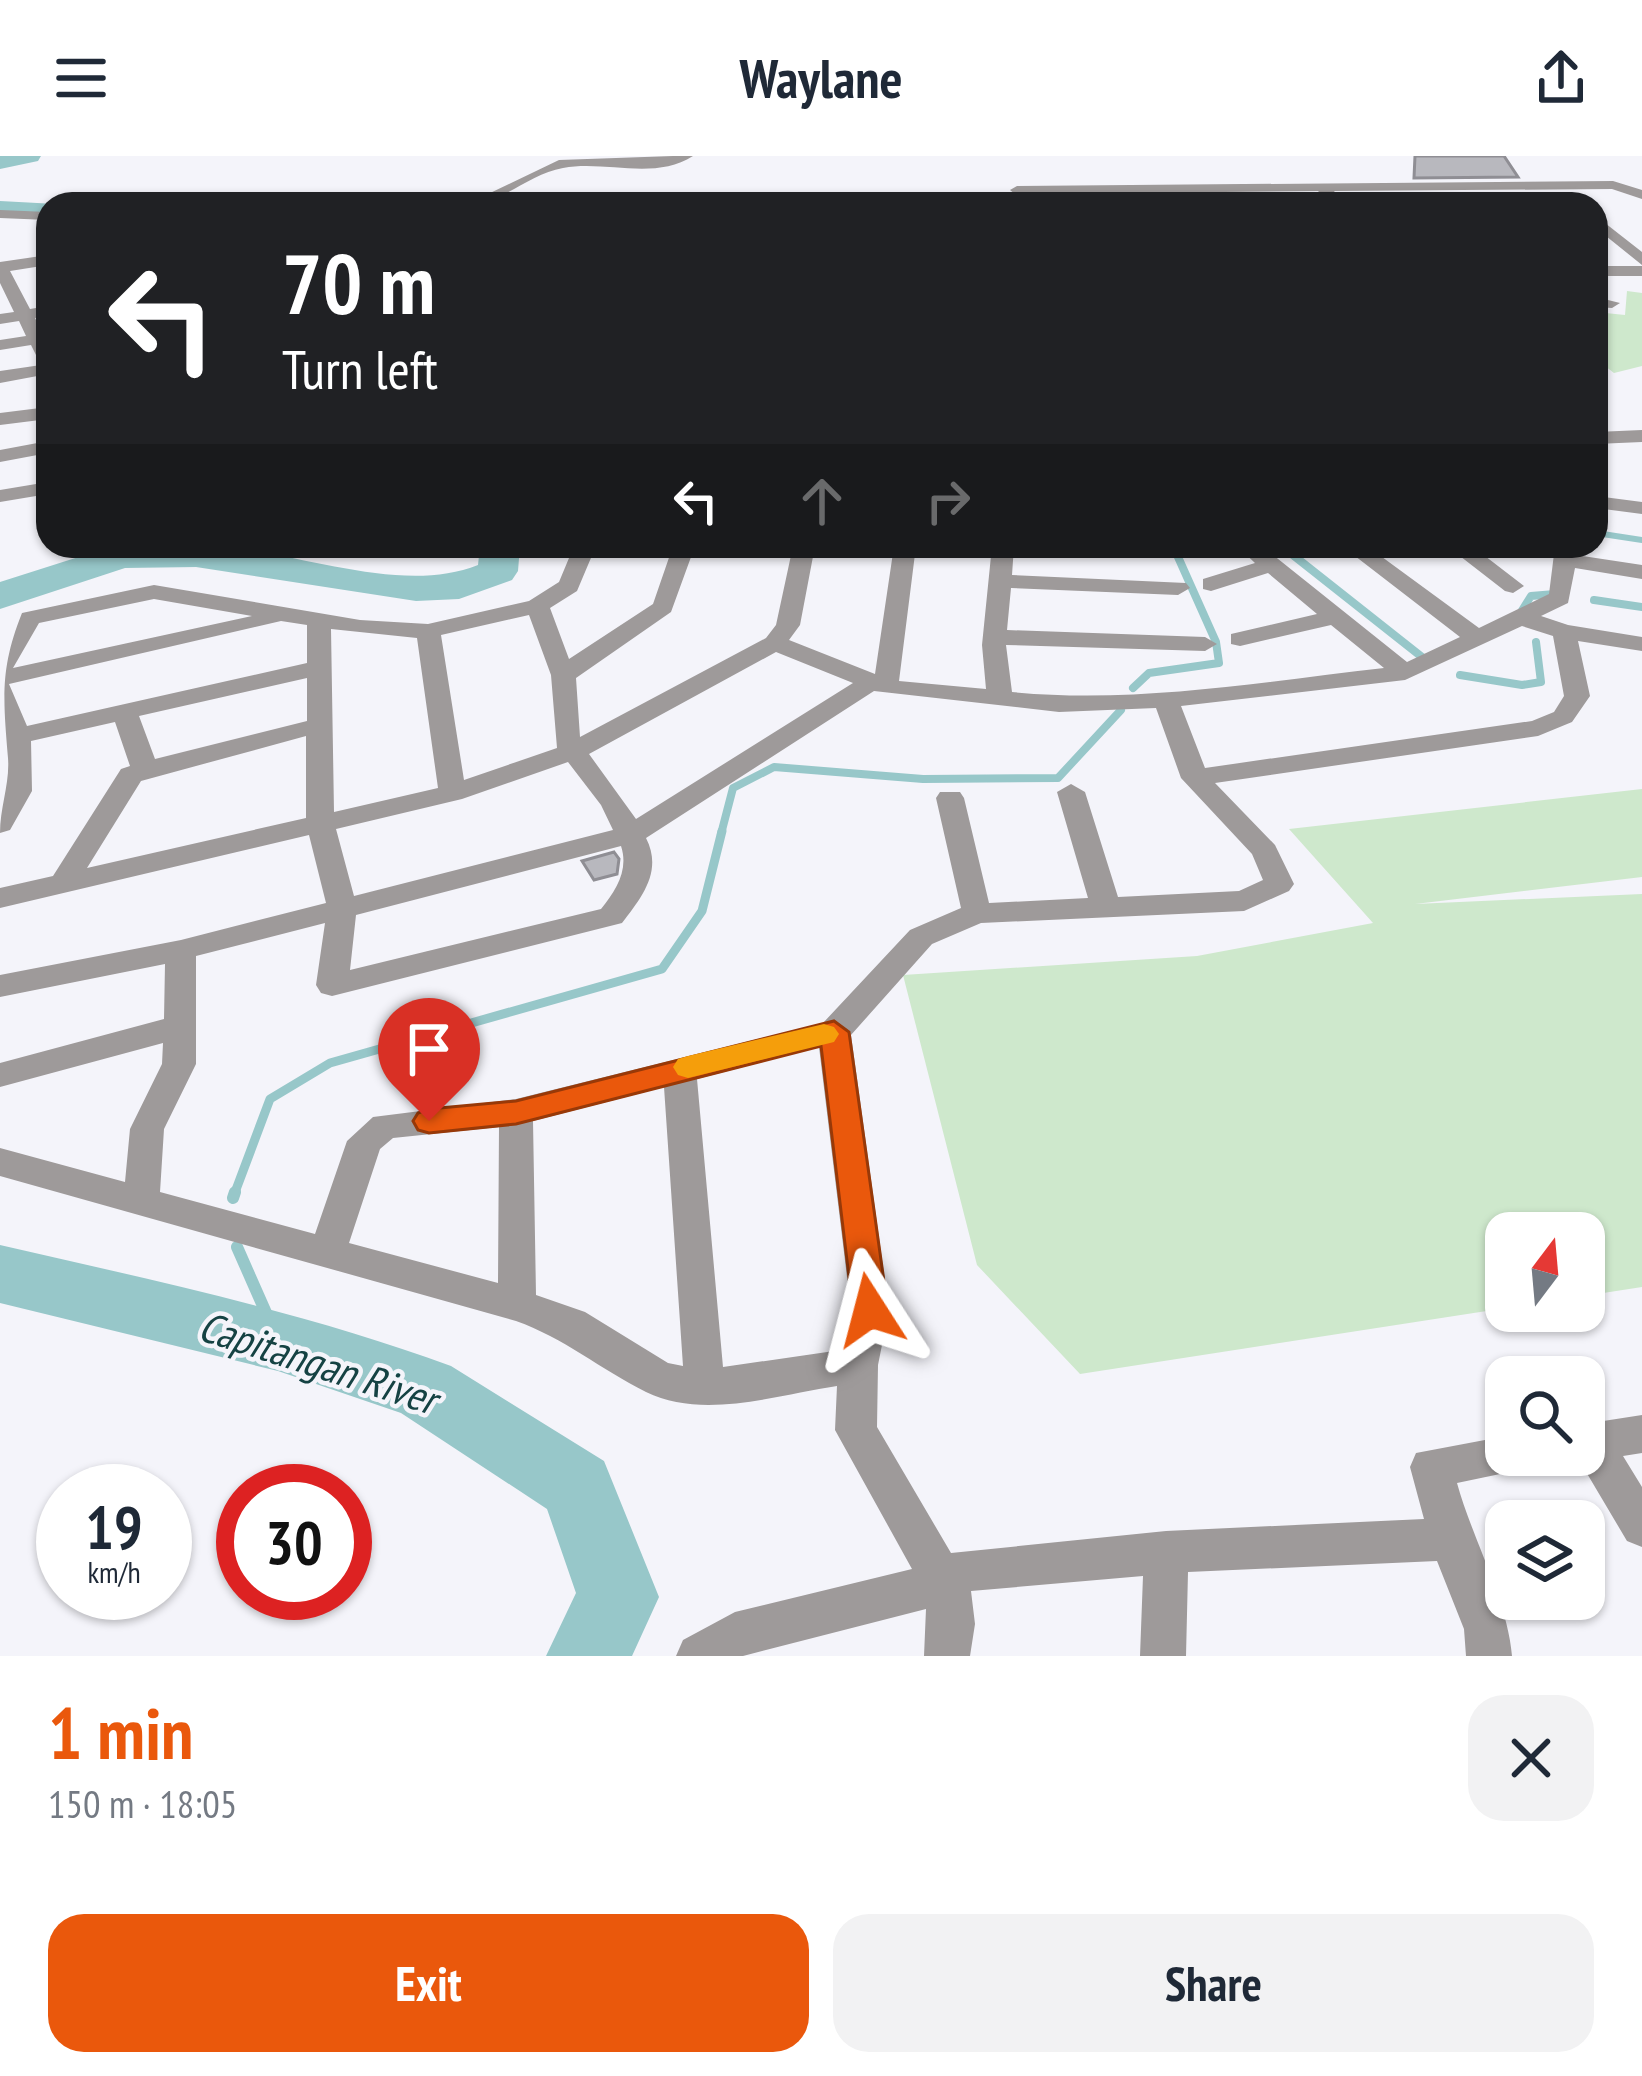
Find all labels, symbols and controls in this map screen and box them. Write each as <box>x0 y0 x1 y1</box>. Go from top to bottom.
text: Waylane <box>739 43 903 113</box>
icon: menu <box>48 45 114 111</box>
icon: share <box>1528 45 1594 111</box>
text: 70 m <box>282 228 435 337</box>
icon: left <box>84 240 240 396</box>
text: Turn left <box>282 334 438 404</box>
icon: left <box>663 468 729 534</box>
icon: ahead <box>789 468 855 534</box>
icon: right <box>915 468 981 534</box>
pin <box>378 998 480 1121</box>
icon: arrive <box>396 1016 462 1082</box>
north arrow <box>1485 1212 1605 1332</box>
map controls <box>1485 1212 1605 1620</box>
position arrow <box>807 1247 933 1373</box>
water label: Capitangan River <box>192 1298 449 1428</box>
button: search <box>1485 1356 1605 1476</box>
speed limit sign: 30 <box>216 1464 372 1620</box>
text: 19 <box>85 1488 143 1566</box>
button: layers <box>1485 1500 1605 1620</box>
text: km/h <box>87 1552 141 1591</box>
text: 1 min <box>48 1686 193 1779</box>
button: close <box>1468 1695 1594 1821</box>
text: 150 m · 18:05 <box>48 1778 237 1829</box>
button: Exit <box>48 1914 809 2052</box>
button: Share <box>833 1914 1594 2052</box>

